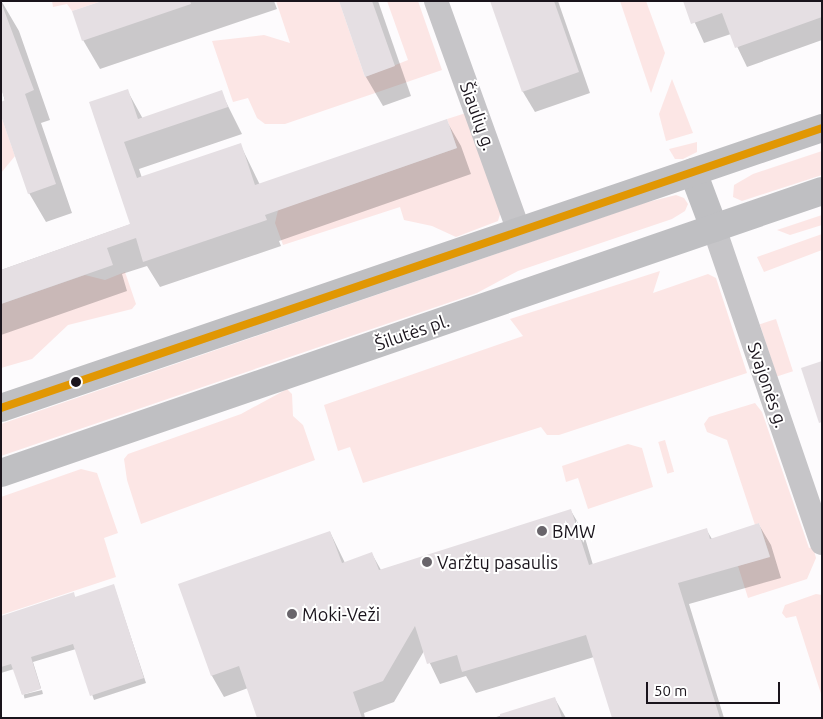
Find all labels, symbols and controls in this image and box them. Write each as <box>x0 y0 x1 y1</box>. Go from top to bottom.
street label: Šiaulių g. <box>456 79 500 153</box>
street label: Šilutės pl. <box>372 309 452 355</box>
street label: Svajonės g. <box>743 339 793 431</box>
unlabelled marker <box>71 377 81 387</box>
place label: BMW <box>552 520 596 542</box>
marker: BMW <box>536 525 548 537</box>
place label: Varžtų pasaulis <box>437 551 558 573</box>
marker: Varžtų pasaulis <box>421 556 433 568</box>
place label: Moki-Veži <box>302 603 380 625</box>
marker: Moki-Veži <box>286 608 298 620</box>
scale bar <box>648 672 782 704</box>
text: 50 m <box>654 682 687 699</box>

